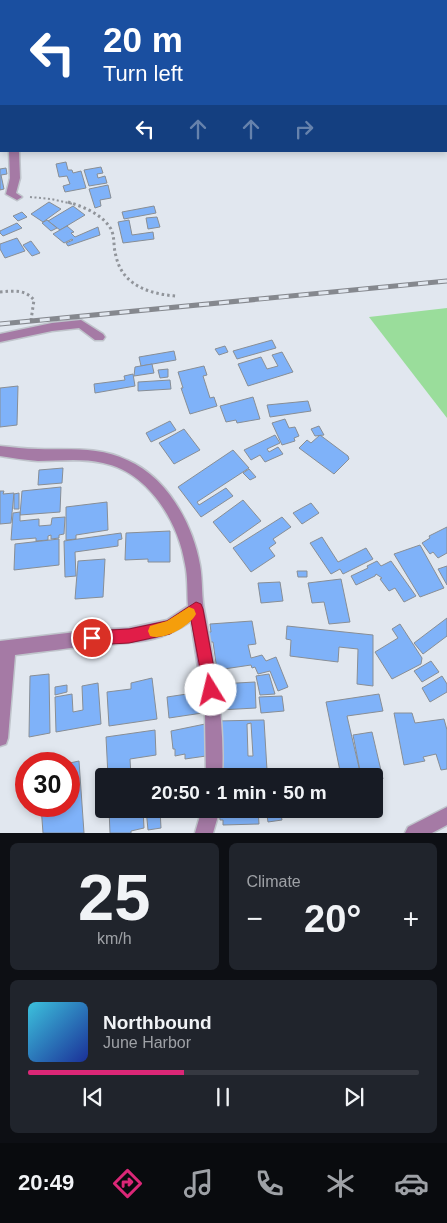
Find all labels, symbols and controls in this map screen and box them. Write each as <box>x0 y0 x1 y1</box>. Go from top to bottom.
icon: left <box>20 20 85 85</box>
text: 20 m <box>103 20 183 59</box>
text: Turn left <box>103 61 183 86</box>
icon: left <box>131 115 159 143</box>
icon: ahead <box>184 115 212 143</box>
icon: ahead <box>237 115 265 143</box>
icon: right <box>290 115 318 143</box>
pin <box>71 617 113 659</box>
icon: arrive <box>78 624 106 652</box>
position arrow <box>184 663 236 715</box>
speed limit sign: 30 <box>15 752 80 817</box>
text: 20:50 · 1 min · 50 m <box>151 782 327 803</box>
text: 25 <box>78 861 150 934</box>
text: Climate <box>247 873 301 890</box>
text: 20° <box>304 898 361 940</box>
text: − <box>247 903 263 934</box>
text: + <box>403 903 419 934</box>
text: km/h <box>97 930 132 947</box>
text: Northbound <box>103 1012 212 1033</box>
text: June Harbor <box>103 1034 191 1051</box>
icon: previous <box>79 1083 107 1111</box>
icon: pause <box>209 1083 237 1111</box>
icon: next <box>340 1083 368 1111</box>
icon: directions <box>110 1166 145 1201</box>
icon: music <box>181 1166 216 1201</box>
icon: phone <box>252 1166 287 1201</box>
icon: climate <box>323 1166 358 1201</box>
icon: car <box>394 1166 429 1201</box>
text: 20:49 <box>18 1170 74 1195</box>

